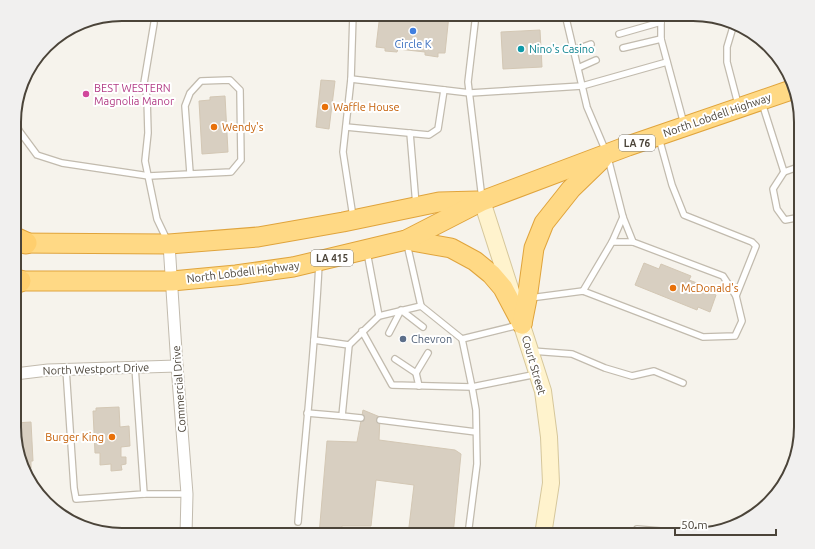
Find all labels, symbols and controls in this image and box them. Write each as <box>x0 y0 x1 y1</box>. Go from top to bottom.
marker: Circle K <box>408 26 418 36</box>
place label: Circle K <box>395 38 432 50</box>
place label: Nino's Casino <box>529 43 595 55</box>
marker: Nino's Casino <box>516 44 526 54</box>
place label: BEST WESTERN Magnolia Manor <box>94 82 175 107</box>
marker: BEST WESTERN Magnolia Manor <box>81 89 91 99</box>
street label: North Lobdell Highway <box>662 91 773 139</box>
place label: Waffle House <box>333 101 400 113</box>
marker: Waffle House <box>320 102 330 112</box>
place label: Wendy's <box>222 121 264 133</box>
marker: Wendy's <box>209 122 219 132</box>
road number: LA 76 <box>619 135 655 151</box>
road number: LA 415 <box>311 250 353 266</box>
street label: North Lobdell Highway <box>186 259 301 285</box>
place label: McDonald's <box>681 282 739 294</box>
marker: McDonald's <box>668 283 678 293</box>
place label: Chevron <box>411 333 452 345</box>
marker: Chevron <box>398 334 408 344</box>
street label: Court Street <box>520 334 548 397</box>
street label: Commercial Drive <box>170 345 188 433</box>
street label: North Westport Drive <box>42 361 150 377</box>
place label: Burger King <box>45 431 104 443</box>
marker: Burger King <box>107 432 117 442</box>
scale bar <box>675 511 776 537</box>
text: 50 m <box>681 518 708 531</box>

